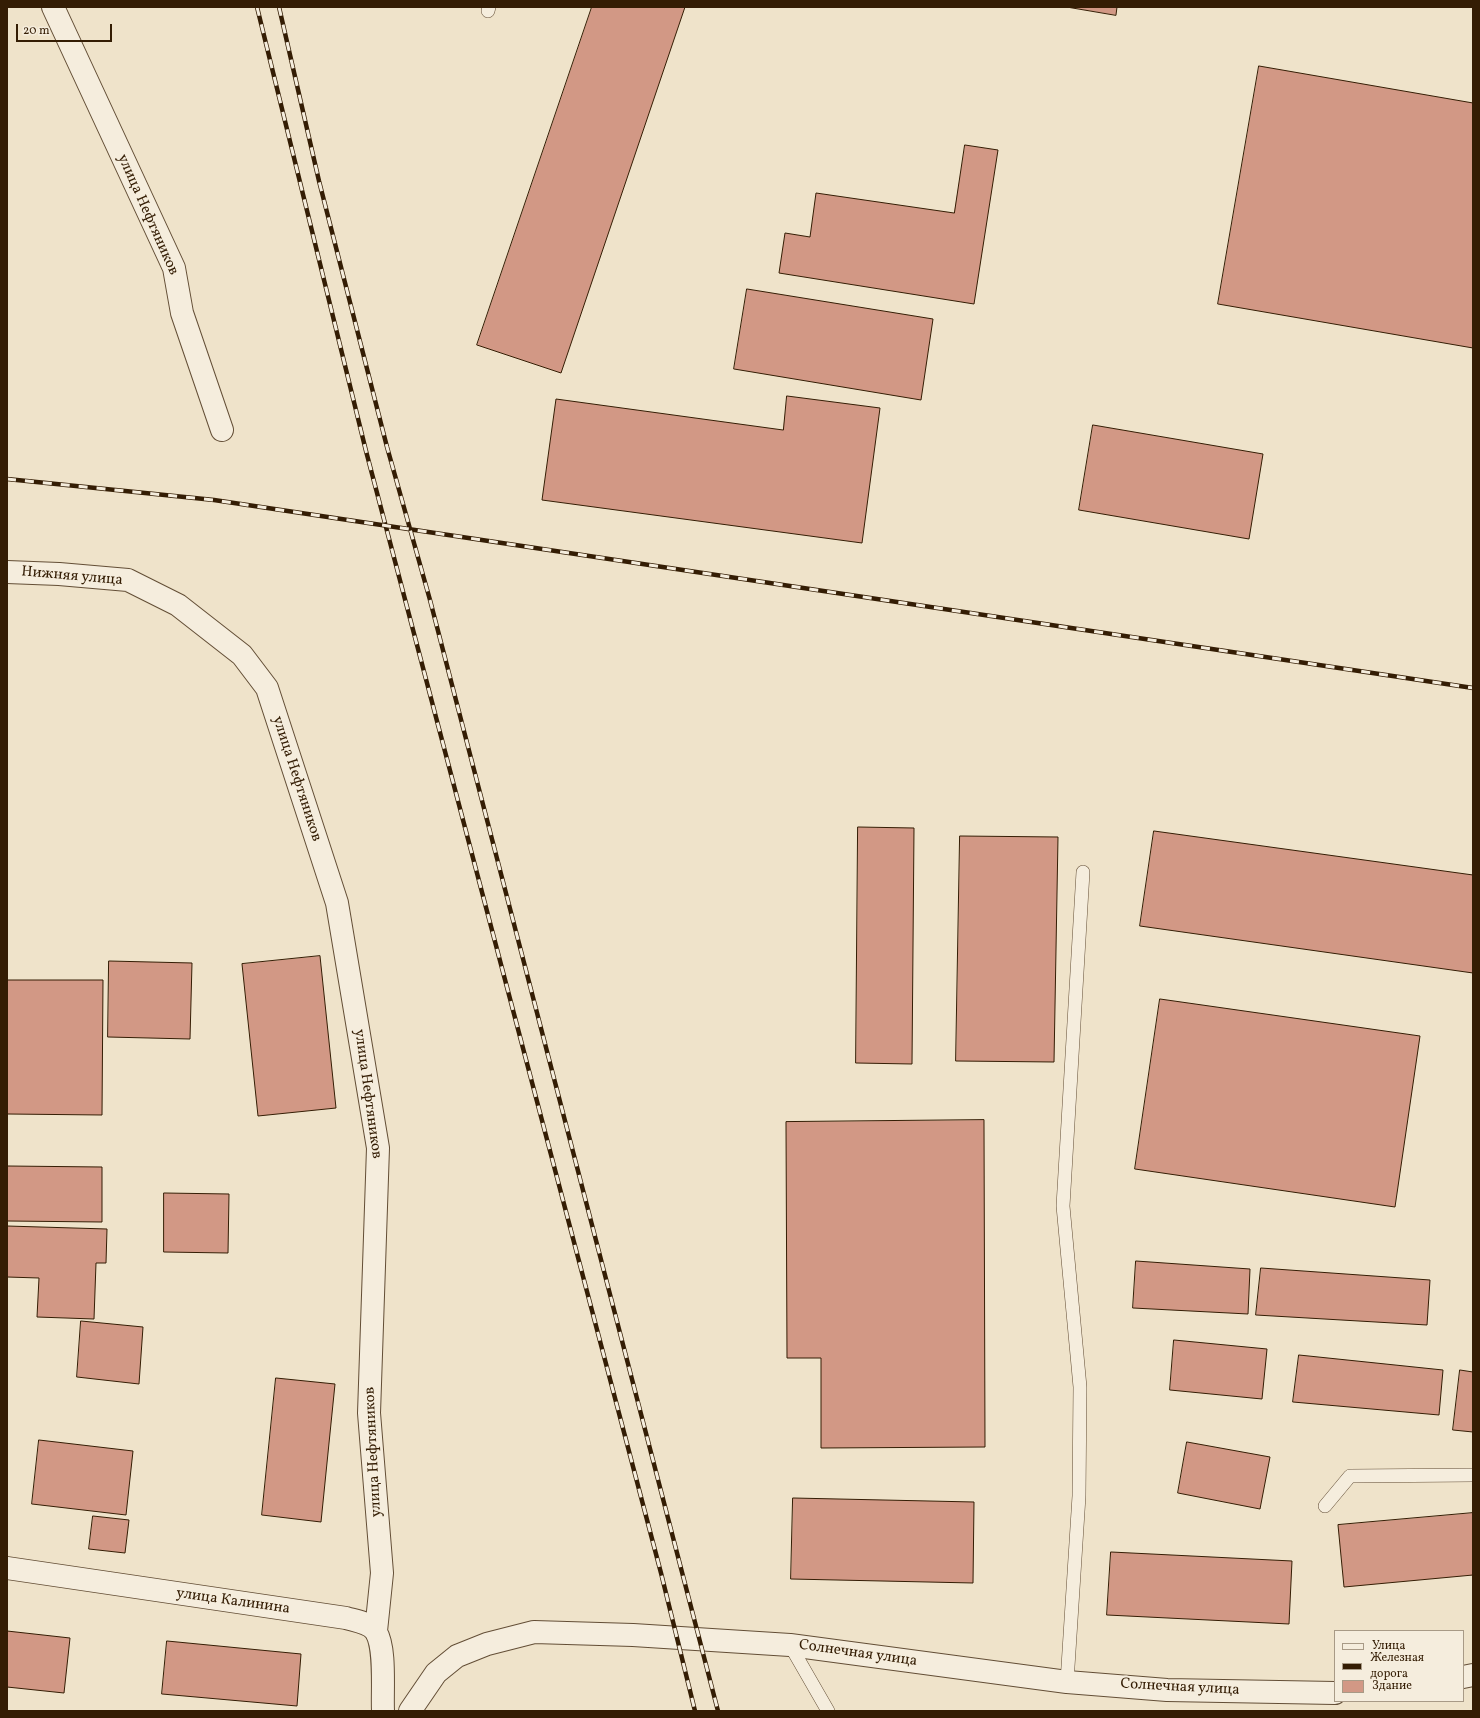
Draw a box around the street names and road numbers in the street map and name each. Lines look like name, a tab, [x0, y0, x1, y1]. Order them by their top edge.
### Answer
street label: улица Нефтяников	[112, 152, 182, 278]
street label: Нижняя улица	[20, 564, 124, 590]
street label: улица Нефтяников	[267, 714, 325, 844]
street label: улица Нефтяников	[349, 1028, 385, 1160]
street label: улица Нефтяников	[362, 1386, 386, 1518]
street label: улица Калинина	[175, 1585, 291, 1619]
street label: Солнечная улица	[798, 1637, 918, 1671]
street label: Солнечная улица	[1120, 1676, 1240, 1700]

